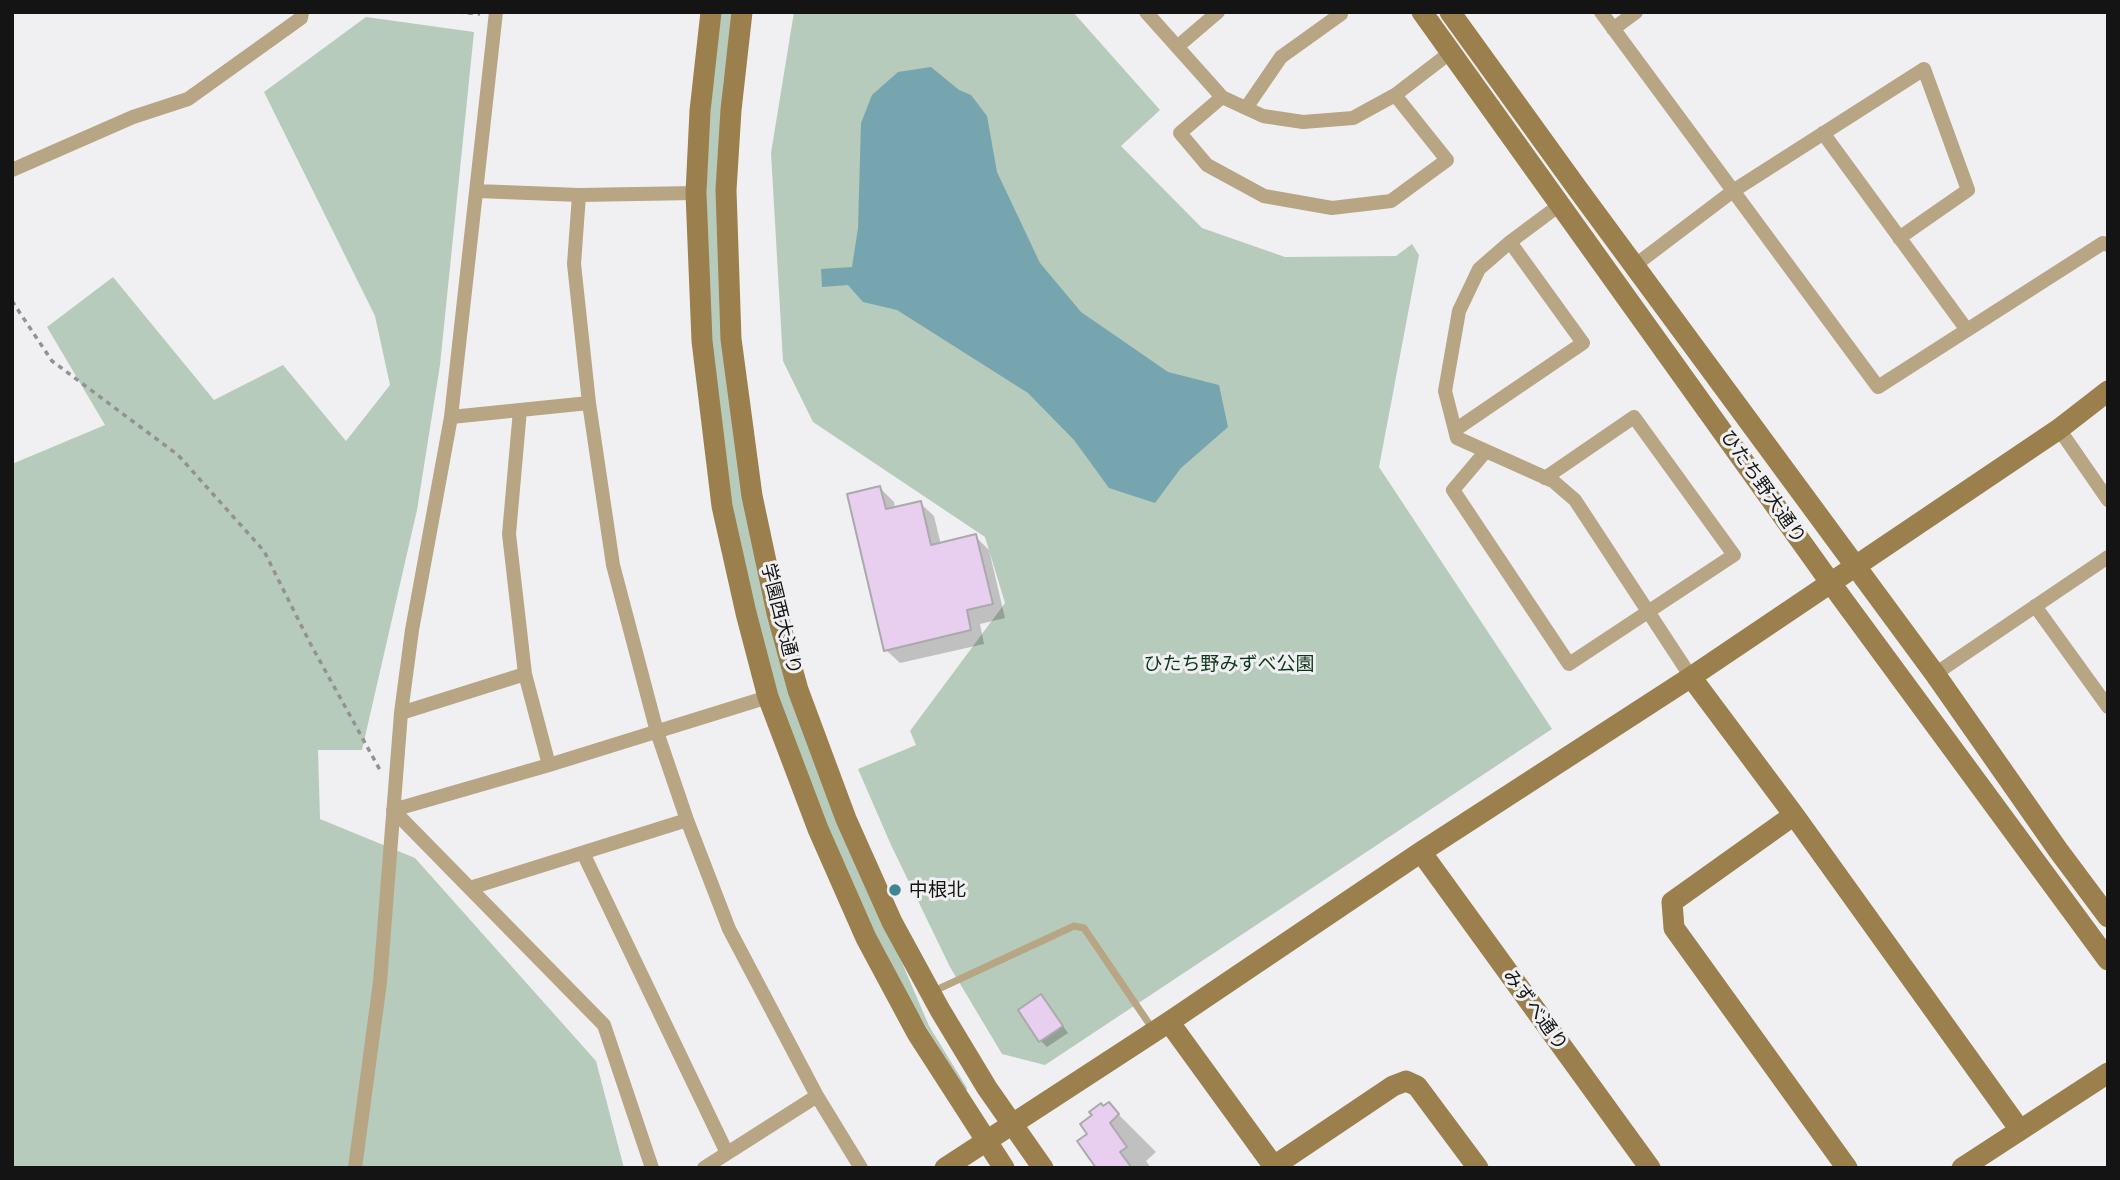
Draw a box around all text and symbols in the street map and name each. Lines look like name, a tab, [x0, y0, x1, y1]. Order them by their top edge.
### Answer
street label: ひたち野大通り	[1716, 426, 1810, 548]
street label: 学園西大通り	[756, 561, 806, 677]
park label: ひたち野みずべ公園	[1144, 653, 1314, 675]
place label: 中根北	[909, 879, 966, 901]
marker: 中根北	[887, 882, 903, 898]
street label: みずべ通り	[1498, 965, 1572, 1055]

